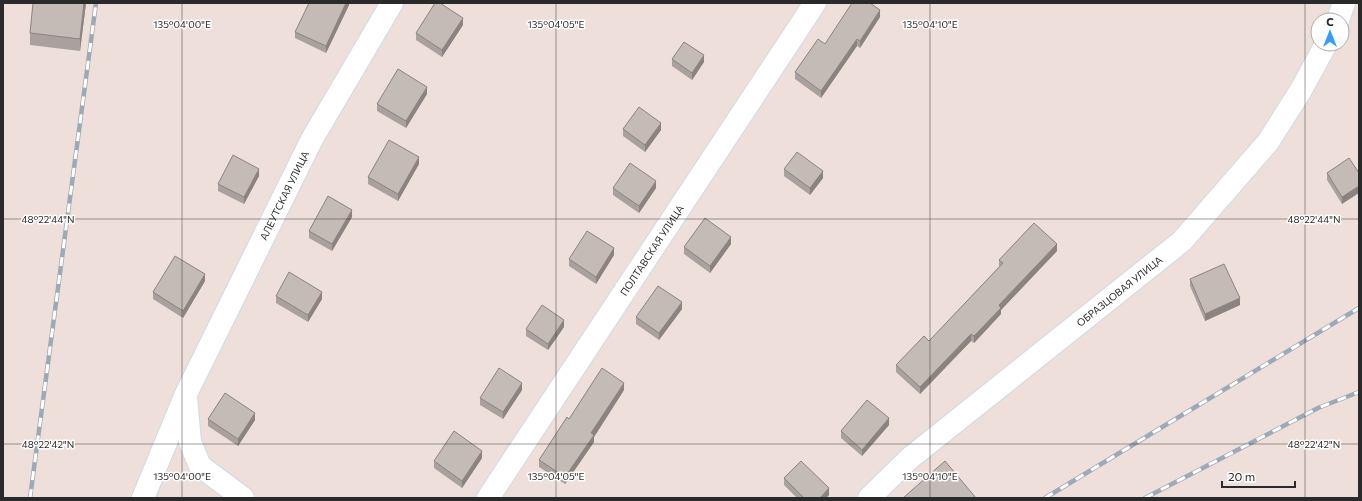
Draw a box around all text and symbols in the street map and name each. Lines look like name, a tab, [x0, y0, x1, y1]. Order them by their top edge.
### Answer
north arrow	[1310, 12, 1350, 52]
text: С	[1326, 15, 1334, 28]
text: 135°04'00"E	[153, 18, 211, 30]
text: 135°04'05"E	[528, 18, 585, 30]
text: 135°04'10"E	[902, 18, 958, 30]
street label: АЛЕУТСКАЯ УЛИЦА	[257, 149, 311, 242]
street label: ПОЛТАВСКАЯ УЛИЦА	[617, 202, 686, 298]
text: 48°22'44"N	[21, 213, 75, 225]
text: 48°22'44"N	[1287, 213, 1341, 225]
street label: ОБРАЗЦОВАЯ УЛИЦА	[1074, 253, 1165, 329]
text: 48°22'42"N	[22, 438, 74, 450]
text: 48°22'42"N	[1288, 438, 1340, 450]
scale bar	[1222, 463, 1295, 489]
text: 20 m	[1228, 469, 1255, 483]
text: 135°04'00"E	[153, 470, 211, 482]
text: 135°04'05"E	[528, 470, 585, 482]
text: 135°04'10"E	[902, 470, 958, 482]

